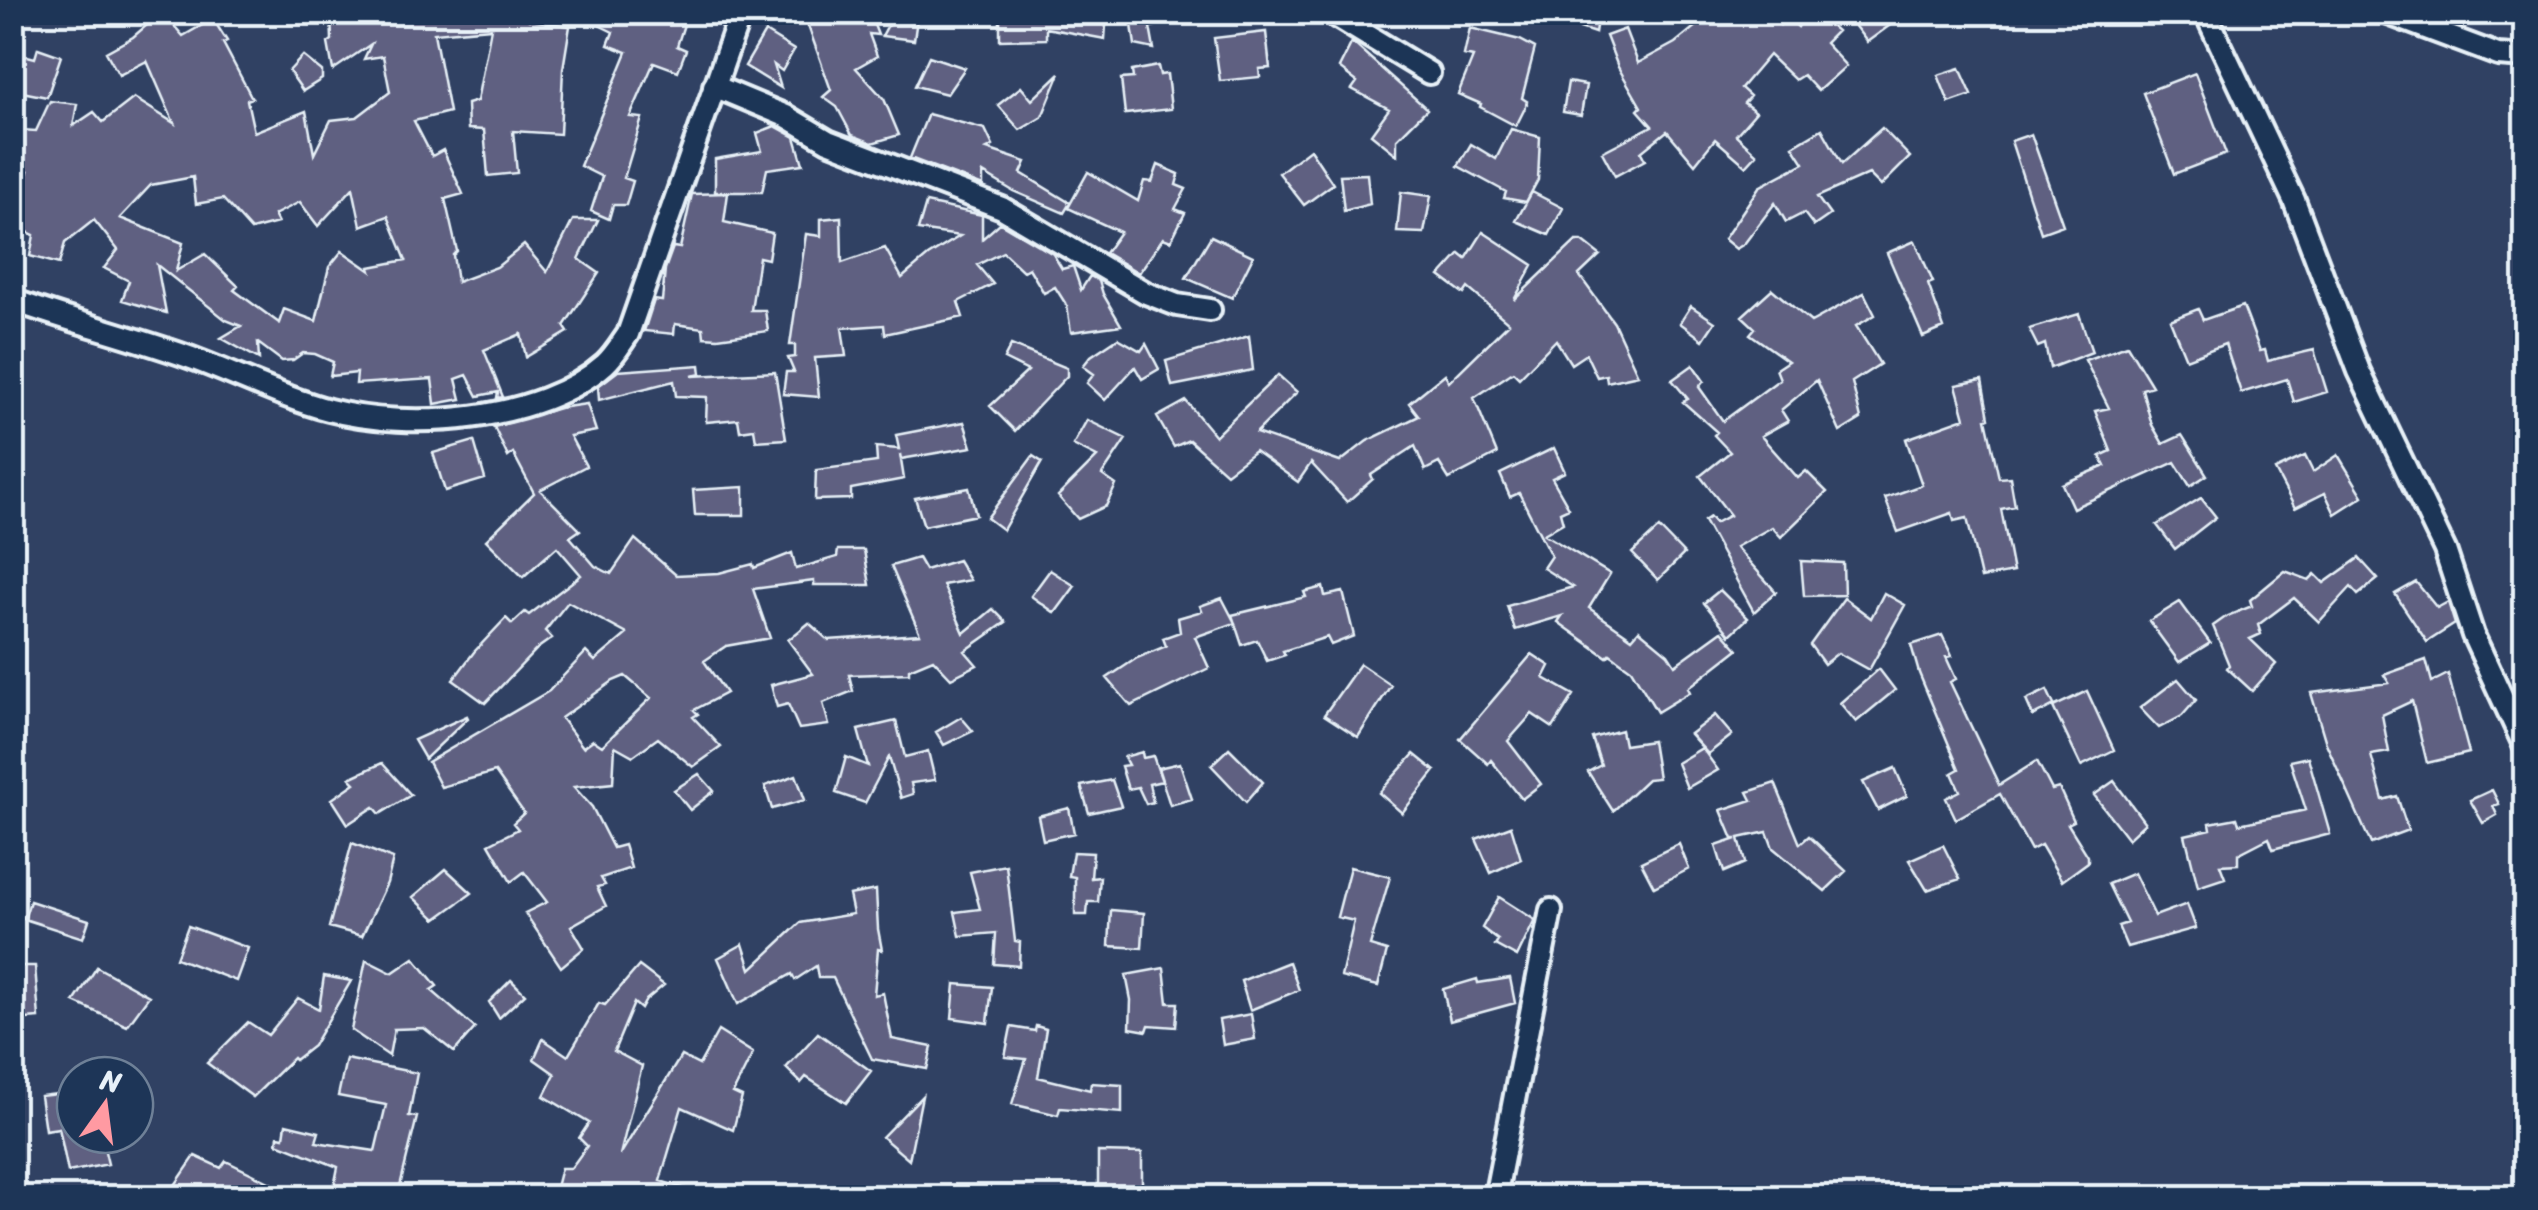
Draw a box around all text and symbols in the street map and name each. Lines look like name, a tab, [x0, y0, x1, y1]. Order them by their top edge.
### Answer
north arrow	[55, 1055, 155, 1155]
text: N	[95, 1055, 127, 1107]

